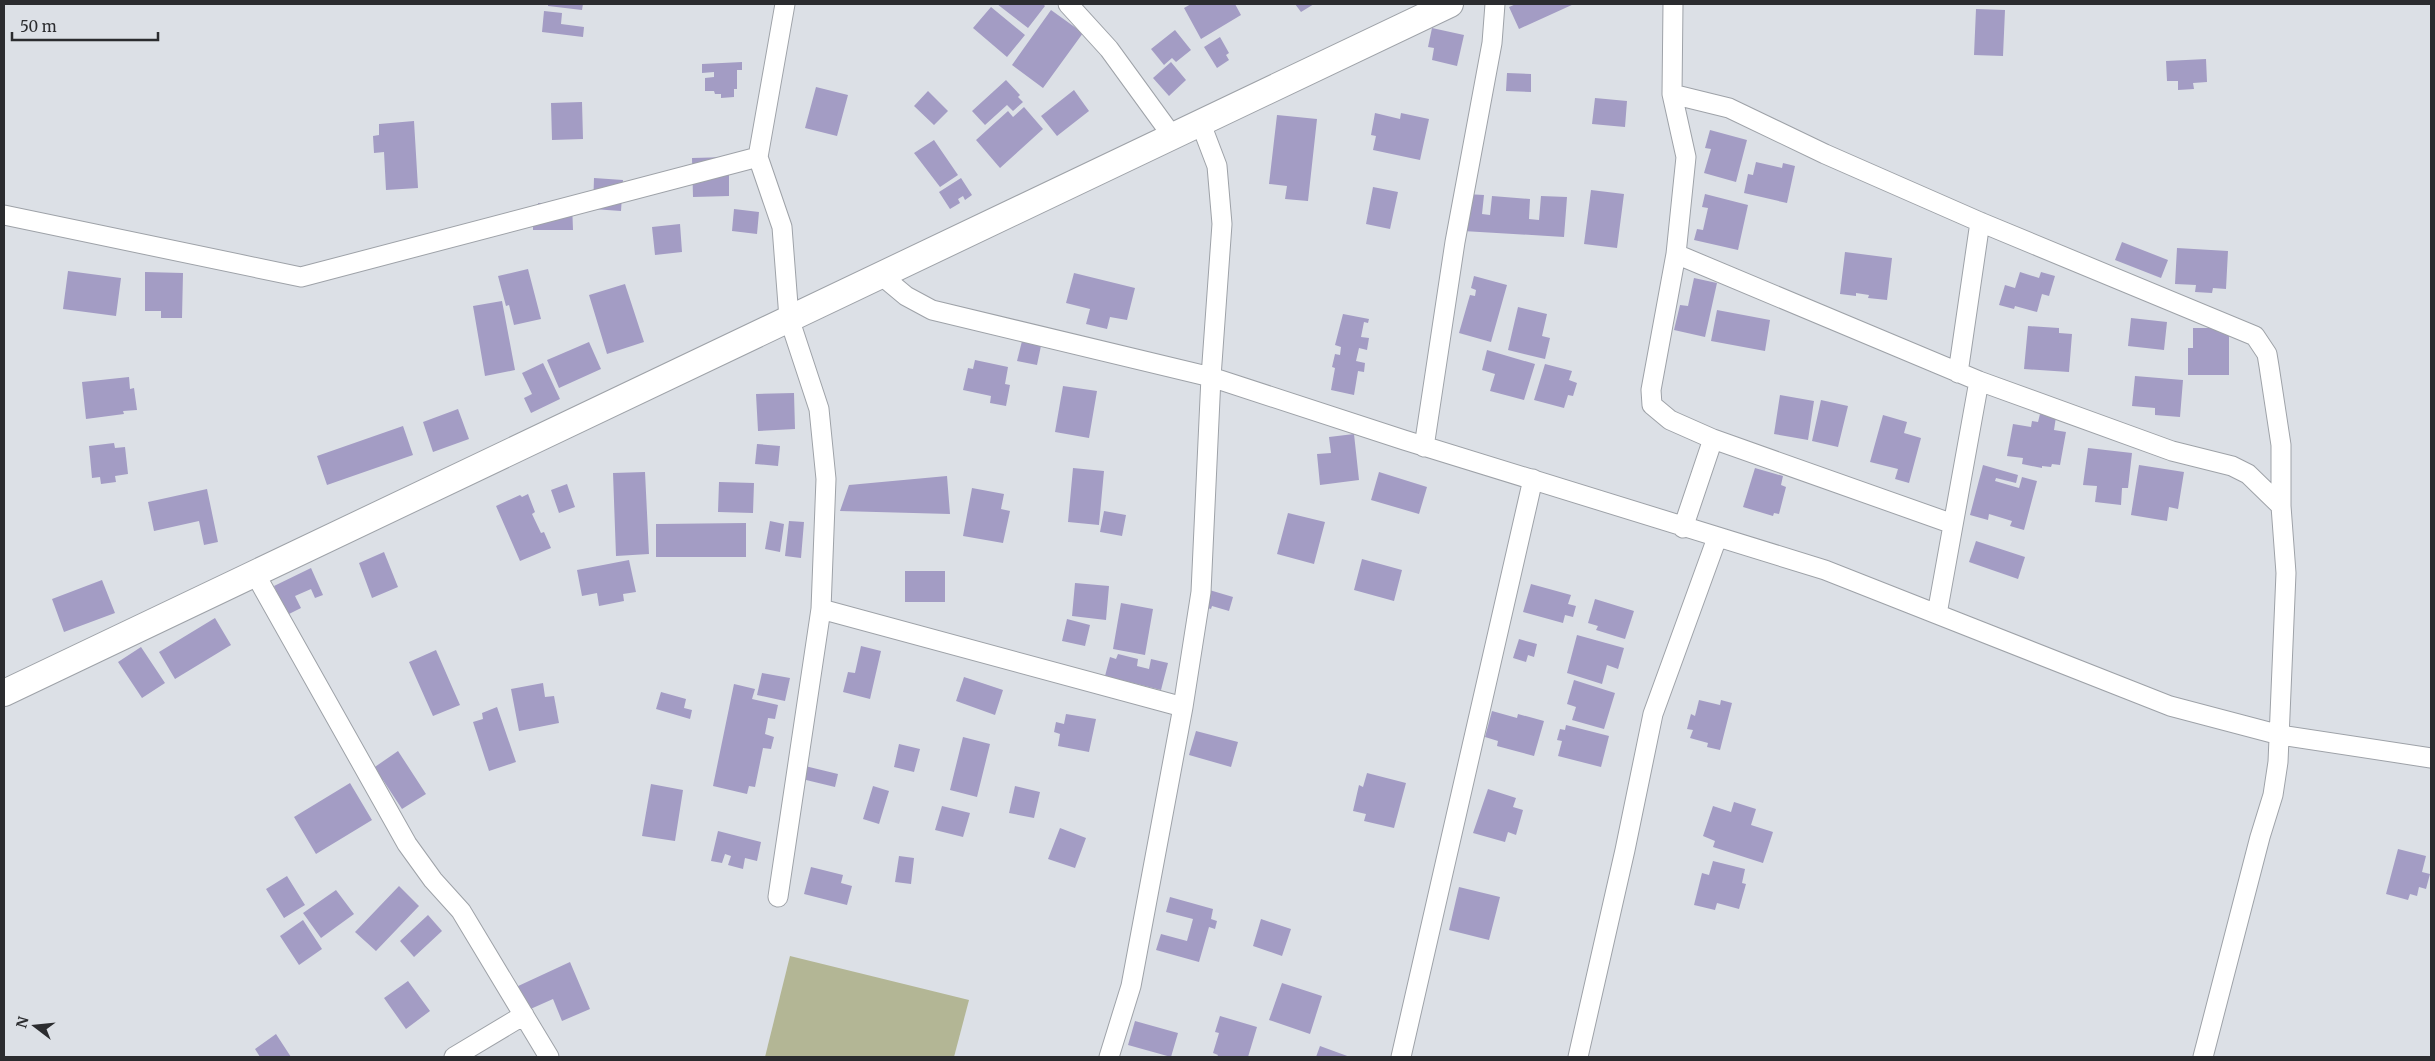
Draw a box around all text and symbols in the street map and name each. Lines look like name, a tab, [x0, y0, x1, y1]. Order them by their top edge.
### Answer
scale bar	[12, 10, 159, 42]
text: 50 m	[20, 17, 57, 36]
north arrow	[10, 1001, 60, 1051]
text: N	[12, 1015, 33, 1030]

